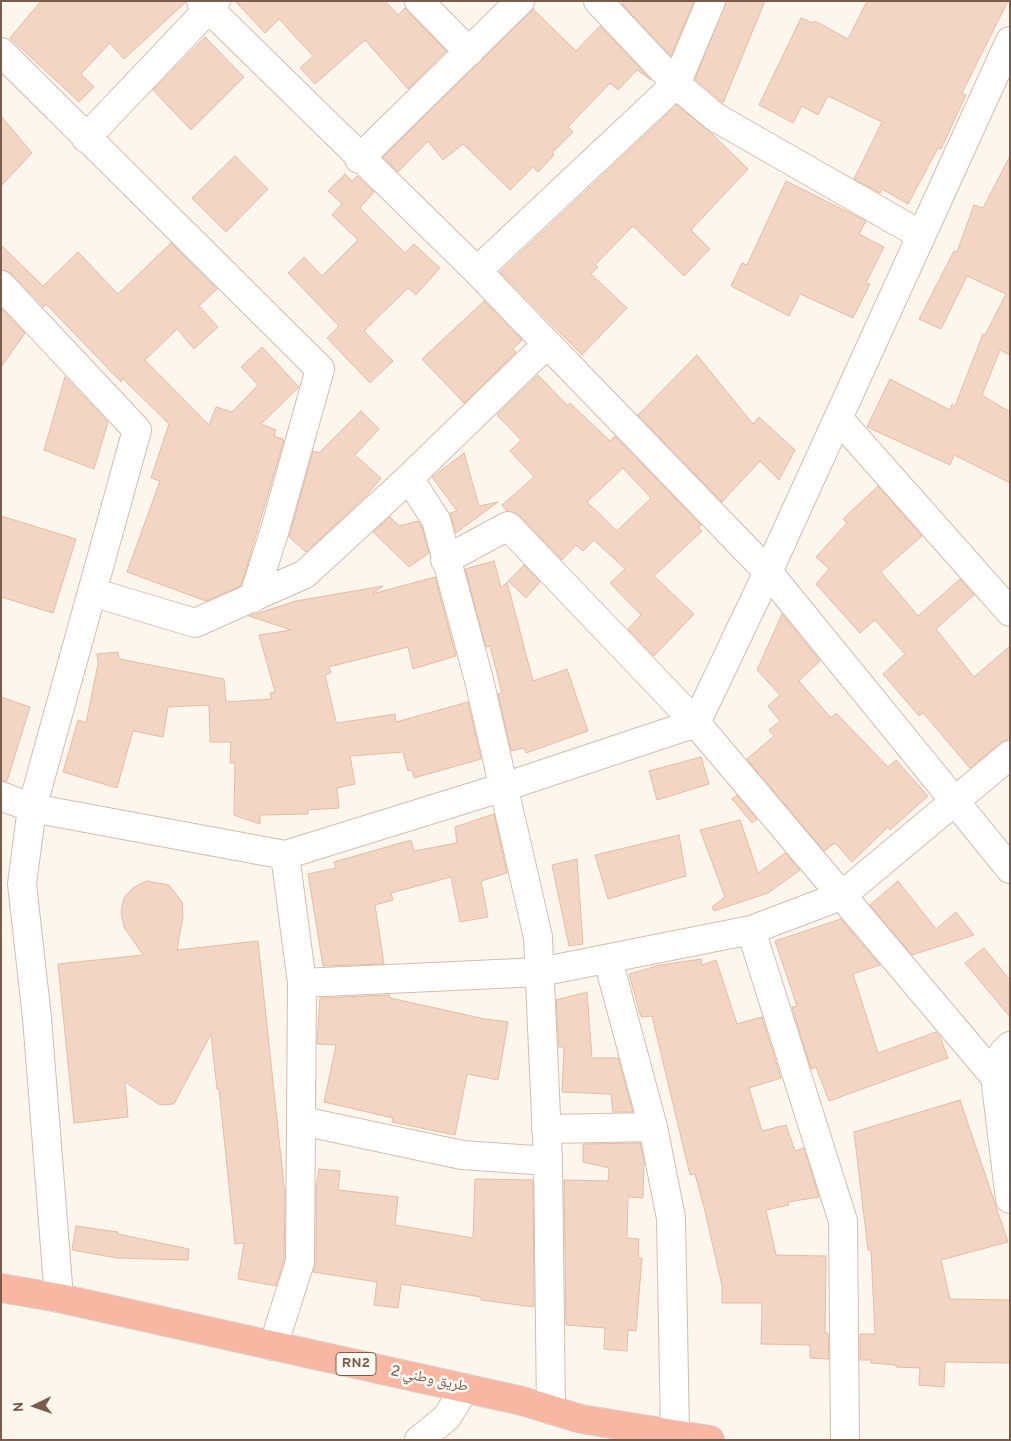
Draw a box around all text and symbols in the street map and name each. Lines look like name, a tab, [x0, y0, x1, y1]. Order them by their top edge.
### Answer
road number: RN2	[336, 1352, 376, 1376]
street label: طريق وطني 2	[389, 1363, 469, 1397]
north arrow	[10, 1381, 60, 1431]
text: N	[11, 1401, 28, 1412]

